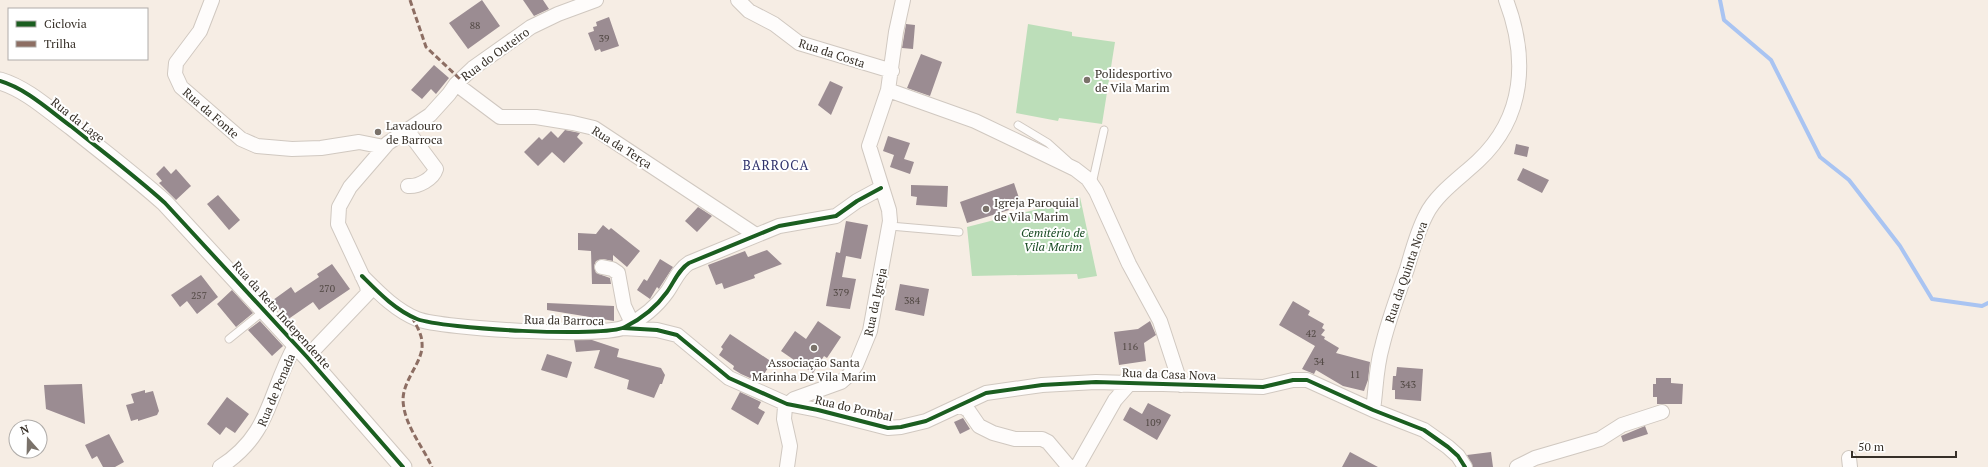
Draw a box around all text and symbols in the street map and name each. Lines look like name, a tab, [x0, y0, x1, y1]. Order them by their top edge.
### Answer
legend	[8, 8, 148, 60]
text: Ciclovia	[44, 16, 87, 31]
house number: 88	[470, 19, 480, 32]
street label: Rua do Outeiro	[458, 24, 532, 84]
house number: 39	[599, 32, 609, 45]
street label: Rua da Costa	[797, 35, 867, 71]
text: Trilha	[44, 36, 76, 51]
place label: Polidesportivo de Vila Marim	[1095, 66, 1173, 95]
marker: Polidesportivo de Vila Marim	[1082, 75, 1092, 85]
street label: Rua da Fonte	[180, 84, 242, 142]
street label: Rua da Lage	[48, 94, 108, 146]
place label: Lavadouro de Barroca	[386, 118, 443, 147]
street label: Rua da Terça	[589, 123, 655, 171]
marker: Lavadouro de Barroca	[373, 127, 383, 137]
district label: BARROCA	[743, 156, 809, 174]
place label: Igreja Paroquial de Vila Marim	[994, 195, 1079, 224]
marker: Igreja Paroquial de Vila Marim	[981, 204, 991, 214]
street label: Rua da Quinta Nova	[1382, 219, 1430, 325]
park label: Cemitério de Vila Marim	[1021, 225, 1086, 254]
street label: Rua da Reta Independente	[229, 258, 335, 372]
street label: Rua da Igreja	[860, 266, 890, 338]
house number: 270	[319, 282, 335, 295]
house number: 379	[833, 286, 849, 299]
house number: 257	[191, 289, 207, 302]
house number: 384	[904, 294, 921, 307]
street label: Rua da Barroca	[524, 312, 604, 328]
house number: 42	[1306, 327, 1316, 340]
house number: 116	[1122, 340, 1139, 353]
marker: Associação Santa Marinha De Vila Marim	[809, 343, 819, 353]
street label: Rua de Penada	[254, 351, 298, 429]
place label: Associação Santa Marinha De Vila Marim	[752, 355, 877, 384]
house number: 34	[1314, 355, 1325, 368]
street label: Rua da Casa Nova	[1122, 365, 1216, 383]
house number: 11	[1350, 368, 1360, 381]
house number: 343	[1400, 378, 1416, 391]
street label: Rua do Pombal	[813, 392, 895, 424]
house number: 109	[1145, 416, 1161, 429]
north arrow	[8, 419, 48, 459]
text: N	[18, 421, 32, 438]
scale bar	[1852, 433, 1956, 459]
text: 50 m	[1858, 439, 1885, 454]

